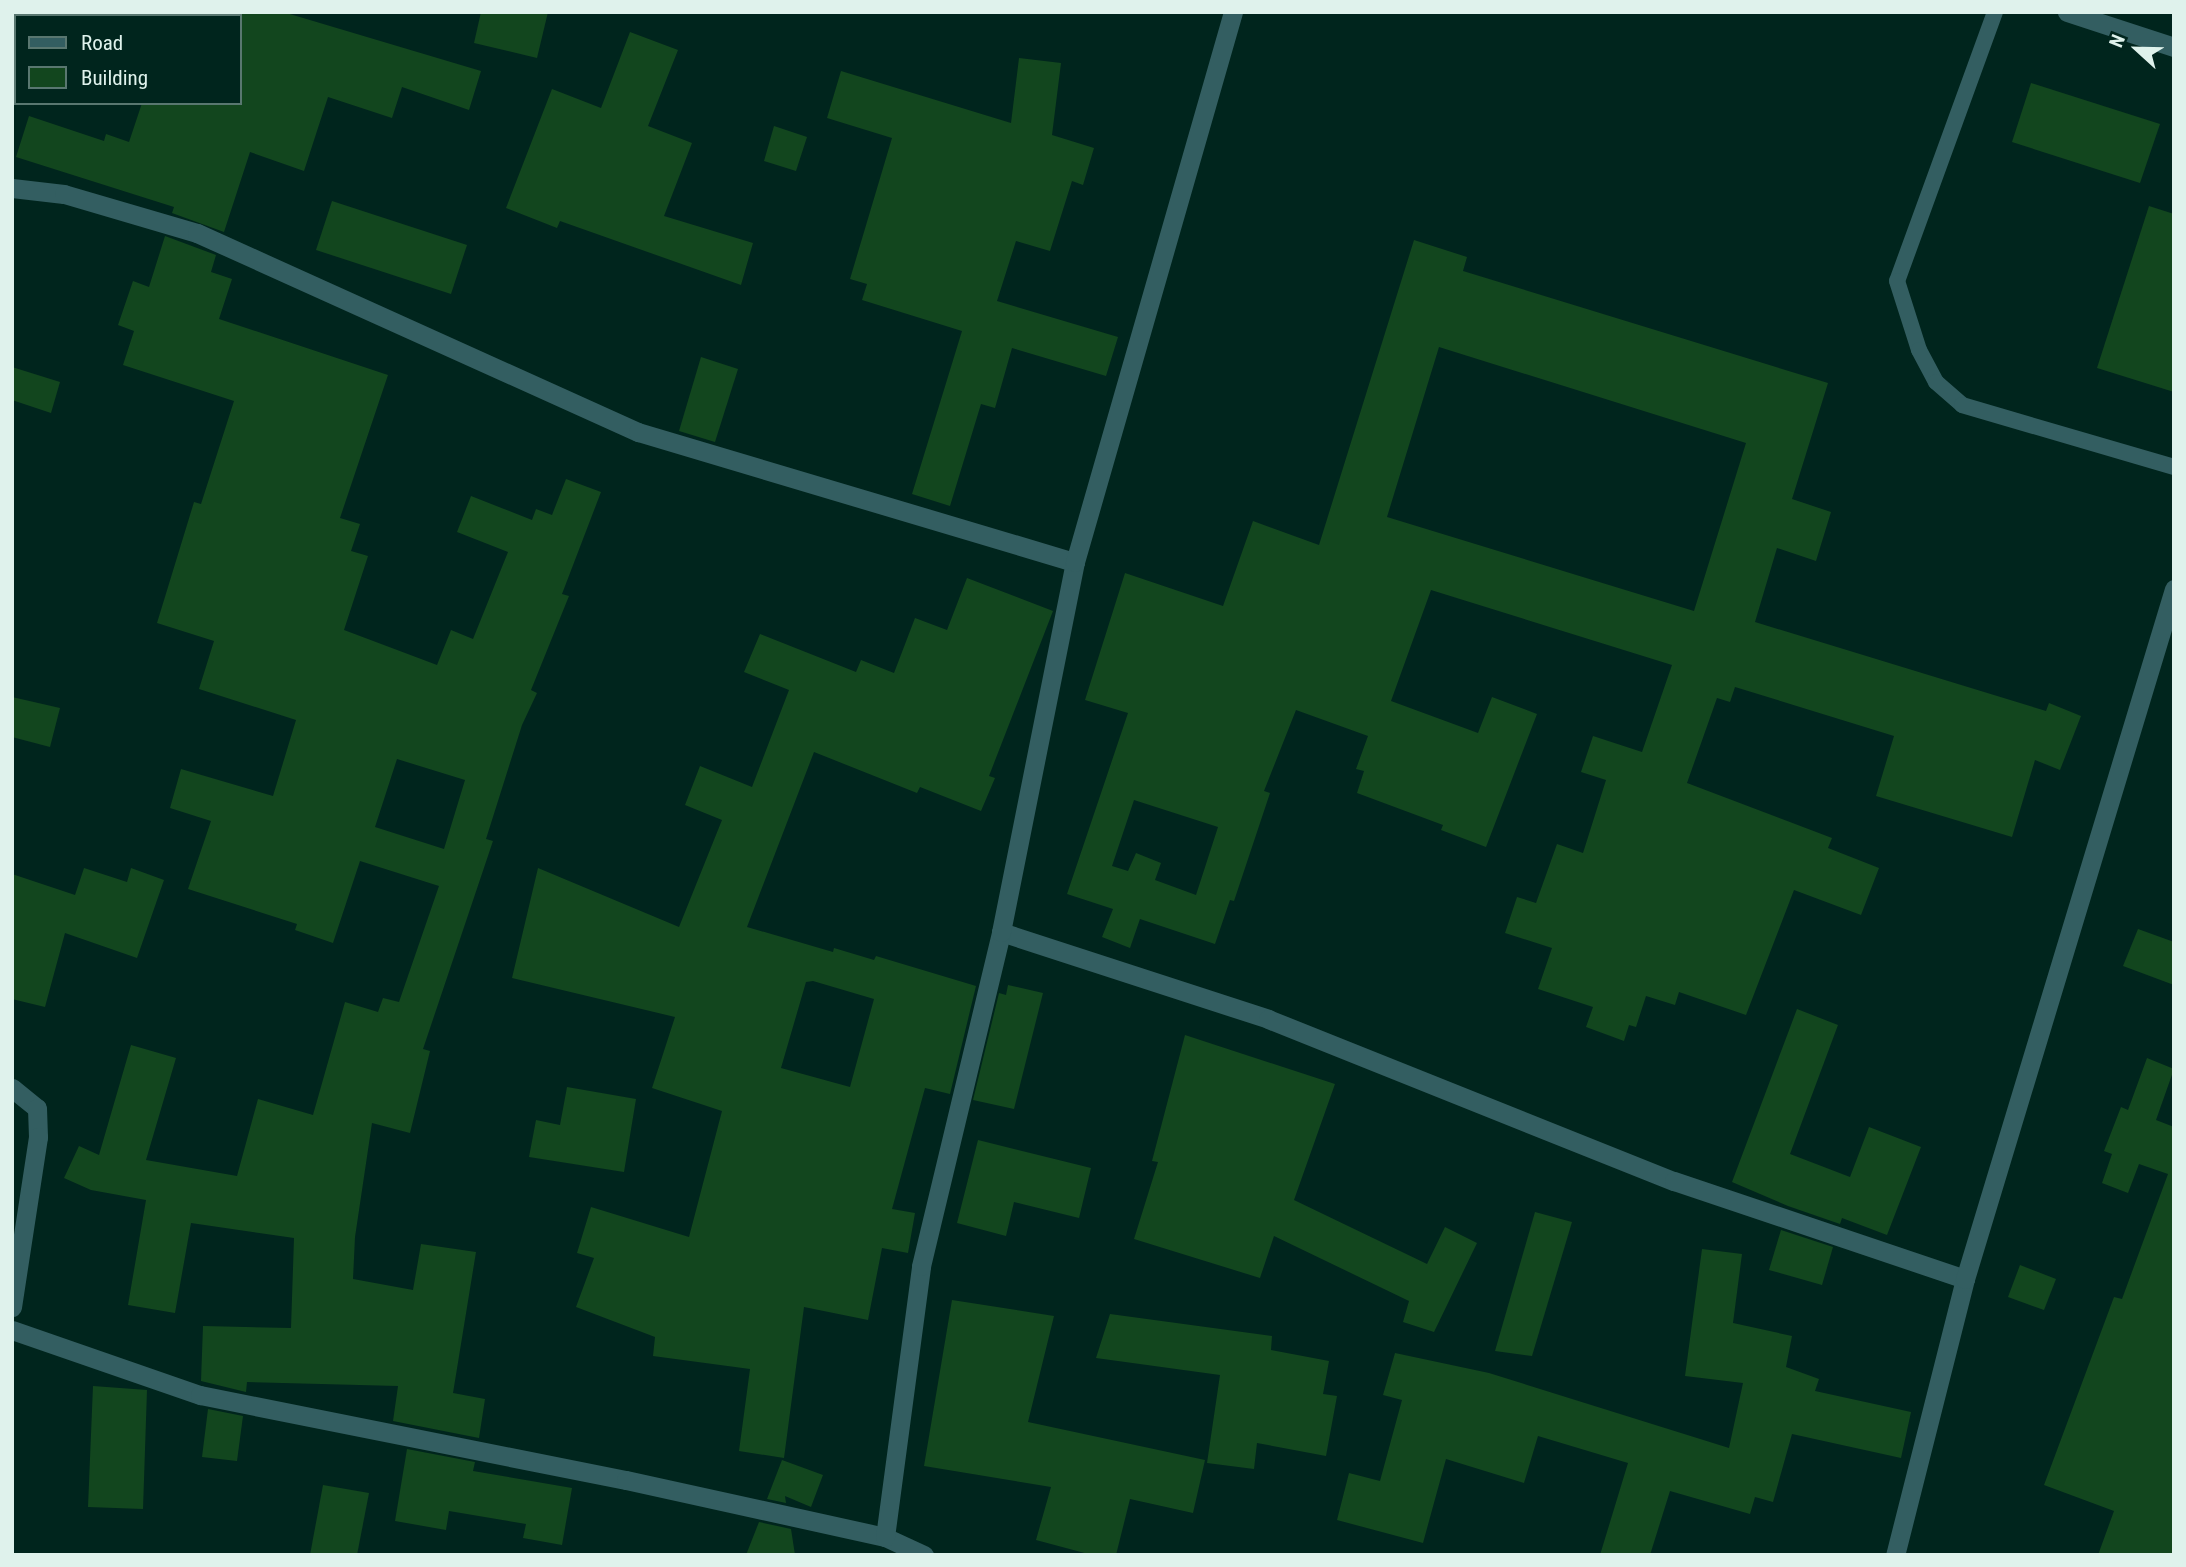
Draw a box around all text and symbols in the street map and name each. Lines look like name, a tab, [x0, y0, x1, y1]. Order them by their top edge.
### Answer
legend	[14, 14, 242, 105]
north arrow	[2102, 14, 2172, 84]
text: Road	[81, 31, 123, 55]
text: N	[2104, 31, 2130, 51]
text: Building	[81, 66, 148, 90]

